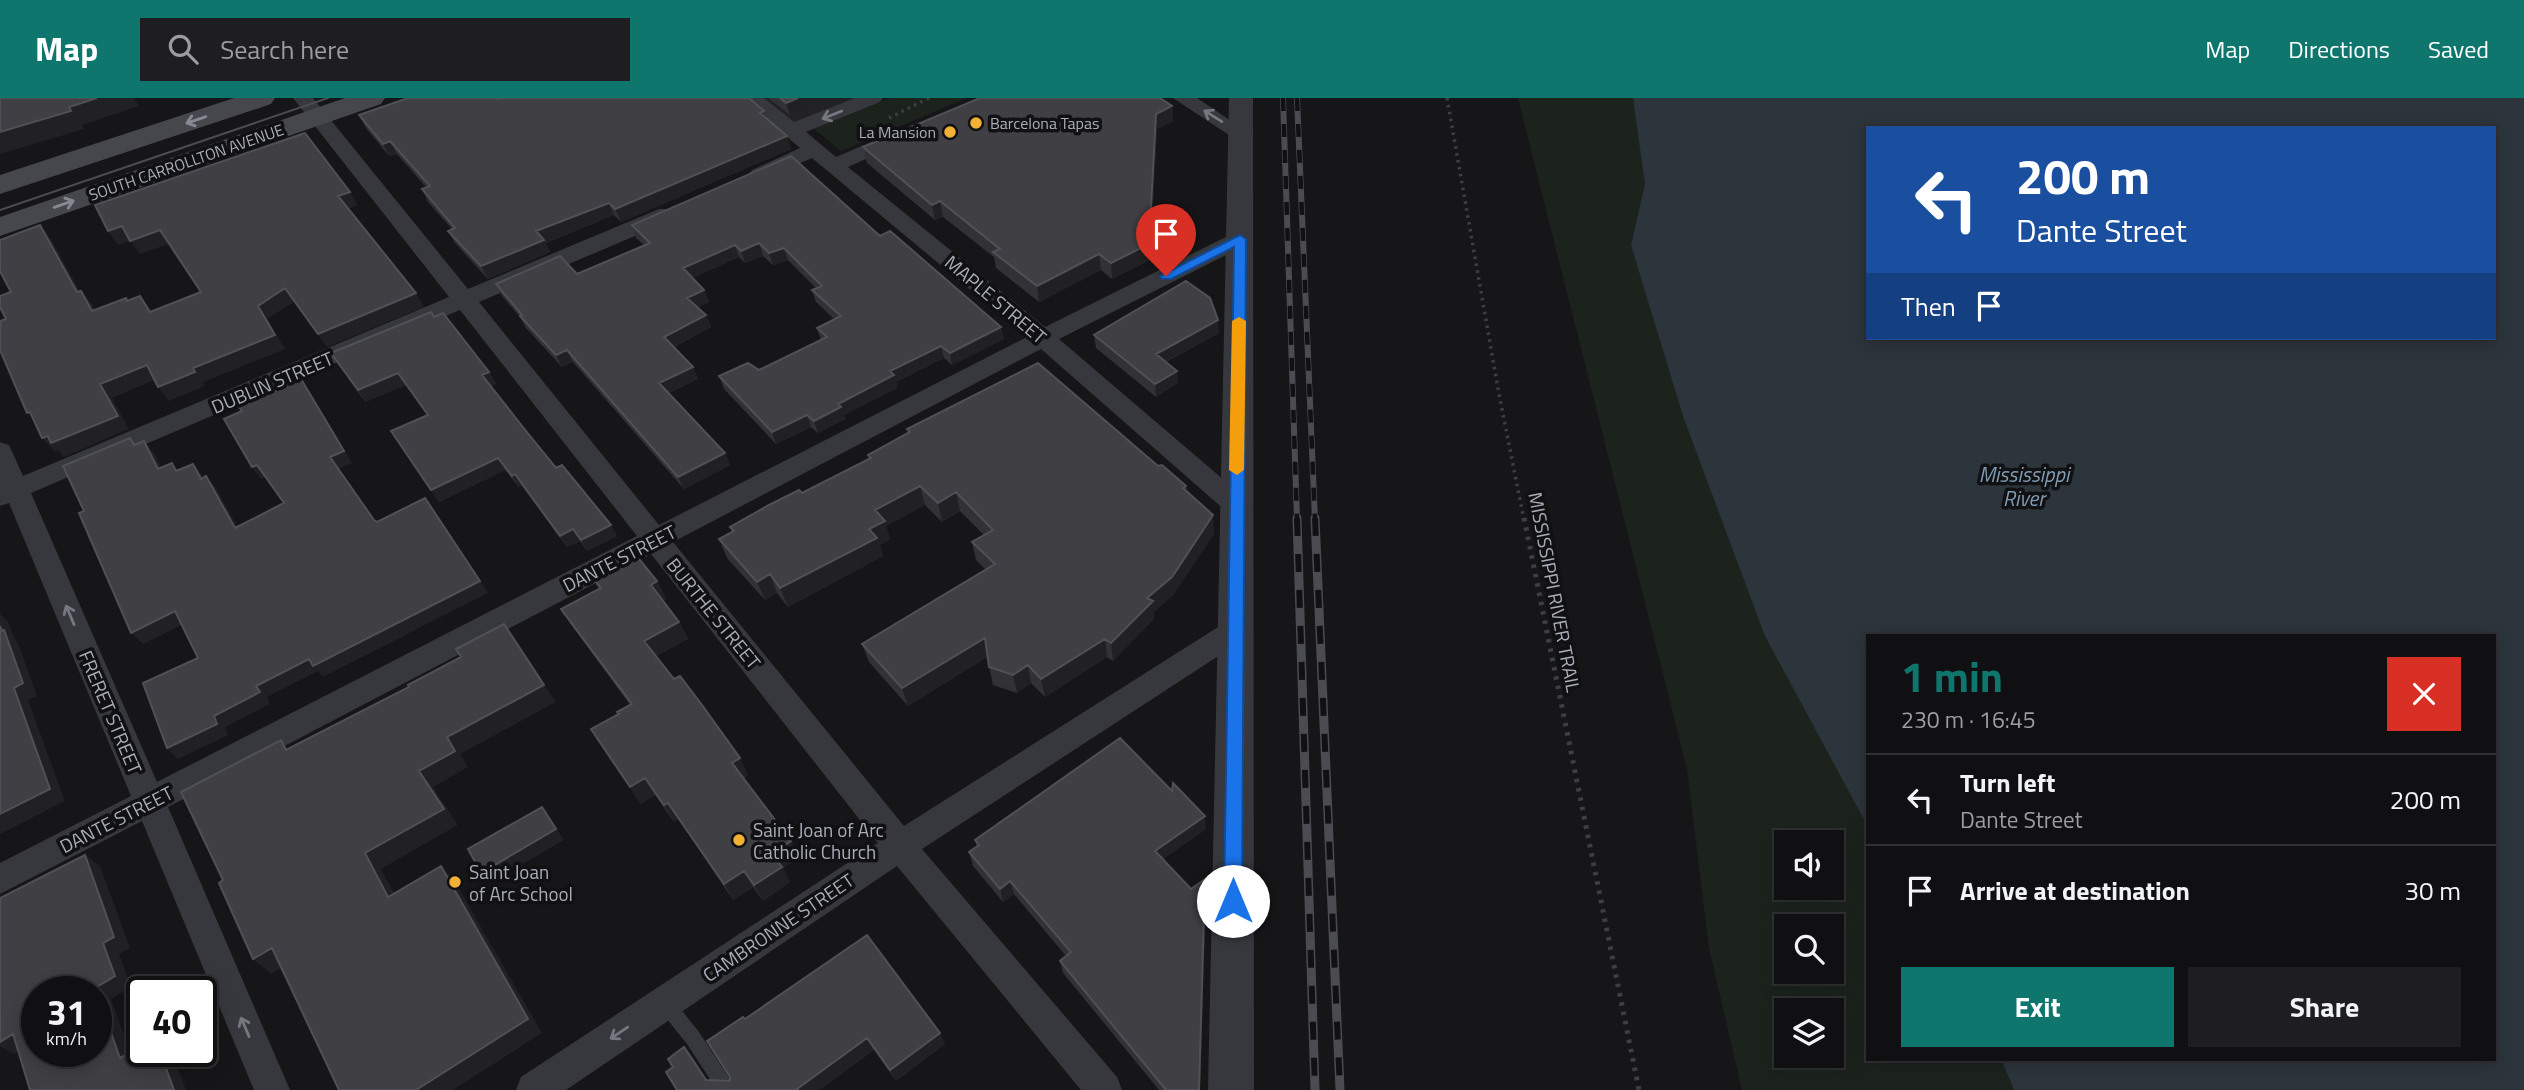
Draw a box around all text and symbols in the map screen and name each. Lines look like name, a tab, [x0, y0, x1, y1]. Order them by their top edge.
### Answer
search box	[140, 18, 630, 81]
text: Map	[35, 24, 98, 74]
icon: search	[164, 30, 202, 68]
text: Search here	[220, 30, 349, 69]
text: Map	[2205, 31, 2250, 67]
text: Directions	[2288, 31, 2390, 67]
text: Saved	[2428, 31, 2489, 67]
one-way arrow	[821, 109, 843, 122]
one-way arrow	[1203, 109, 1223, 123]
place label: Barcelona Tapas	[990, 111, 1099, 135]
one-way arrow	[185, 115, 207, 127]
marker: Barcelona Tapas	[968, 115, 984, 131]
street label: SOUTH CARROLLTON AVENUE	[85, 117, 287, 207]
place label: La Mansion	[859, 120, 936, 144]
marker: La Mansion	[942, 124, 958, 140]
text: 200 m	[2016, 138, 2150, 213]
icon: left	[1901, 154, 1992, 245]
one-way arrow	[53, 197, 75, 209]
pin	[1136, 204, 1196, 276]
text: Dante Street	[2016, 206, 2187, 254]
icon: arrive	[1147, 215, 1185, 253]
street label: MAPLE STREET	[939, 248, 1053, 350]
text: Then	[1901, 287, 1956, 326]
icon: arrive	[1970, 287, 2008, 325]
street label: DUBLIN STREET	[207, 343, 338, 421]
water label: Mississippi River	[1979, 458, 2072, 514]
street label: MISSISSIPPI RIVER TRAIL	[1521, 490, 1589, 694]
street label: DANTE STREET	[557, 517, 681, 599]
street label: BURTHE STREET	[660, 551, 768, 675]
one-way arrow	[63, 605, 76, 626]
text: 1 min	[1901, 644, 2003, 708]
street label: FRERET STREET	[72, 646, 150, 778]
button: close	[2387, 657, 2461, 731]
text: 230 m · 16:45	[1901, 702, 2036, 737]
text: Turn left	[1960, 763, 2055, 802]
street label: DANTE STREET	[54, 778, 178, 860]
text: 200 m	[2390, 780, 2461, 819]
icon: left	[1901, 781, 1939, 819]
text: Dante Street	[1960, 802, 2083, 837]
place label: Saint Joan of Arc Catholic Church	[753, 815, 884, 866]
map controls	[1774, 830, 1844, 1068]
button: sound	[1774, 830, 1844, 900]
marker: Saint Joan of Arc Catholic Church	[731, 832, 747, 848]
place label: Saint Joan of Arc School	[469, 857, 573, 908]
position arrow	[1196, 864, 1270, 938]
street label: CAMBRONNE STREET	[697, 866, 859, 988]
text: Arrive at destination	[1960, 871, 2190, 910]
text: 30 m	[2404, 871, 2461, 910]
icon: arrive	[1901, 872, 1939, 910]
marker: Saint Joan of Arc School	[447, 874, 463, 890]
button: search	[1774, 914, 1844, 984]
button: Exit	[1901, 967, 2174, 1047]
button: Share	[2188, 967, 2461, 1047]
speed limit sign: 40	[126, 976, 217, 1067]
text: 31	[47, 985, 86, 1039]
button: layers	[1774, 998, 1844, 1068]
one-way arrow	[238, 1017, 251, 1038]
text: km/h	[46, 1025, 87, 1052]
one-way arrow	[610, 1026, 629, 1041]

